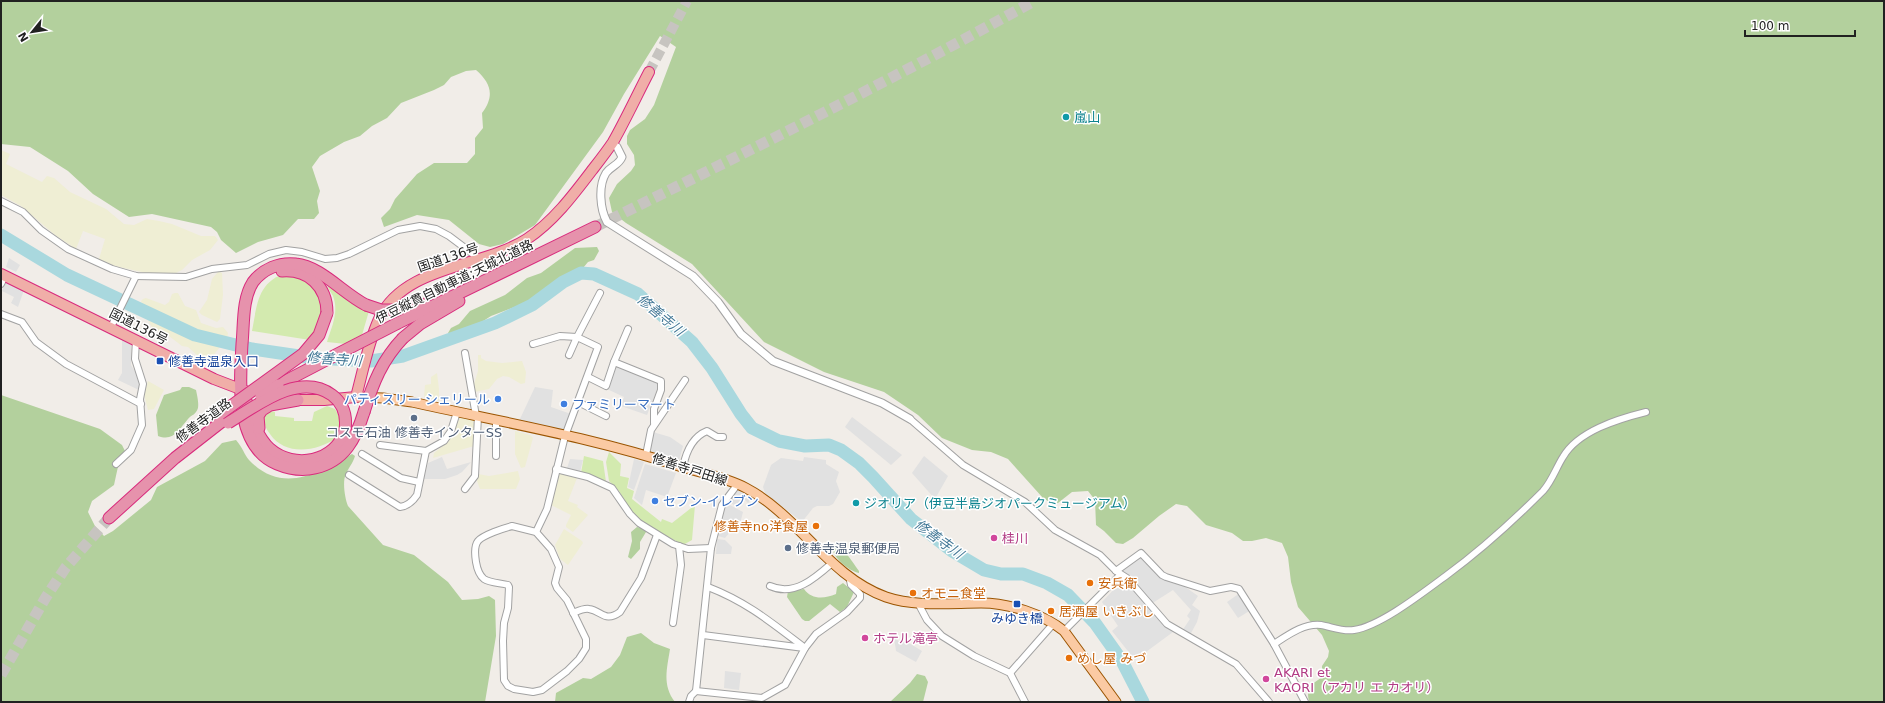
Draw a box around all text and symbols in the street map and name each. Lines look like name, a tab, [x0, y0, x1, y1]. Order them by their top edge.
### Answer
north arrow	[12, 12, 52, 52]
scale bar	[1745, 12, 1855, 38]
text: 100 m	[1751, 19, 1789, 33]
text: N	[16, 30, 32, 44]
place label: 嵐山	[1074, 110, 1100, 125]
marker: 嵐山	[1061, 112, 1071, 122]
street label: 伊豆縦貫自動車道;天城北道路	[373, 237, 535, 326]
street label: 国道136号	[416, 240, 481, 275]
water label: 修善寺川	[634, 291, 689, 340]
street label: 国道136号	[107, 305, 171, 348]
water label: 修善寺川	[306, 349, 364, 369]
place label: 修善寺温泉入口	[168, 354, 259, 369]
marker: 修善寺温泉入口	[155, 356, 165, 366]
place label: パティスリー シェリール	[344, 392, 490, 407]
marker: パティスリー シェリール	[493, 394, 503, 404]
street label: 修善寺道路	[173, 395, 234, 446]
place label: ファミリーマート	[572, 397, 676, 412]
marker: ファミリーマート	[559, 399, 569, 409]
marker: コスモ石油 修善寺インターSS	[409, 413, 419, 423]
place label: コスモ石油 修善寺インターSS	[326, 425, 502, 440]
street label: 修善寺戸田線	[650, 450, 729, 489]
place label: セブン-イレブン	[663, 494, 759, 509]
marker: セブン-イレブン	[650, 496, 660, 506]
place label: ジオリア（伊豆半島ジオパークミュージアム）	[864, 496, 1136, 511]
marker: ジオリア（伊豆半島ジオパークミュージアム）	[851, 498, 861, 508]
water label: 修善寺川	[912, 516, 968, 563]
place label: 修善寺no洋食屋	[714, 519, 808, 534]
marker: 修善寺no洋食屋	[811, 521, 821, 531]
place label: 桂川	[1002, 531, 1028, 546]
marker: 桂川	[989, 533, 999, 543]
place label: 修善寺温泉郵便局	[796, 541, 900, 556]
marker: 修善寺温泉郵便局	[783, 543, 793, 553]
place label: 安兵衛	[1098, 576, 1137, 591]
marker: 安兵衛	[1085, 578, 1095, 588]
place label: オモニ食堂	[921, 586, 986, 601]
marker: オモニ食堂	[908, 588, 918, 598]
marker: みゆき橋	[1012, 599, 1022, 609]
place label: 居酒屋 いきぶし	[1059, 604, 1154, 619]
marker: 居酒屋 いきぶし	[1046, 606, 1056, 616]
place label: みゆき橋	[991, 611, 1043, 626]
place label: ホテル滝亭	[873, 631, 938, 646]
marker: ホテル滝亭	[860, 633, 870, 643]
place label: めし屋 みづ	[1077, 651, 1146, 666]
marker: めし屋 みづ	[1064, 653, 1074, 663]
place label: AKARI et KAORI（アカリ エ カオリ）	[1274, 665, 1439, 695]
marker: AKARI et KAORI（アカリ エ カオリ）	[1261, 674, 1271, 684]

